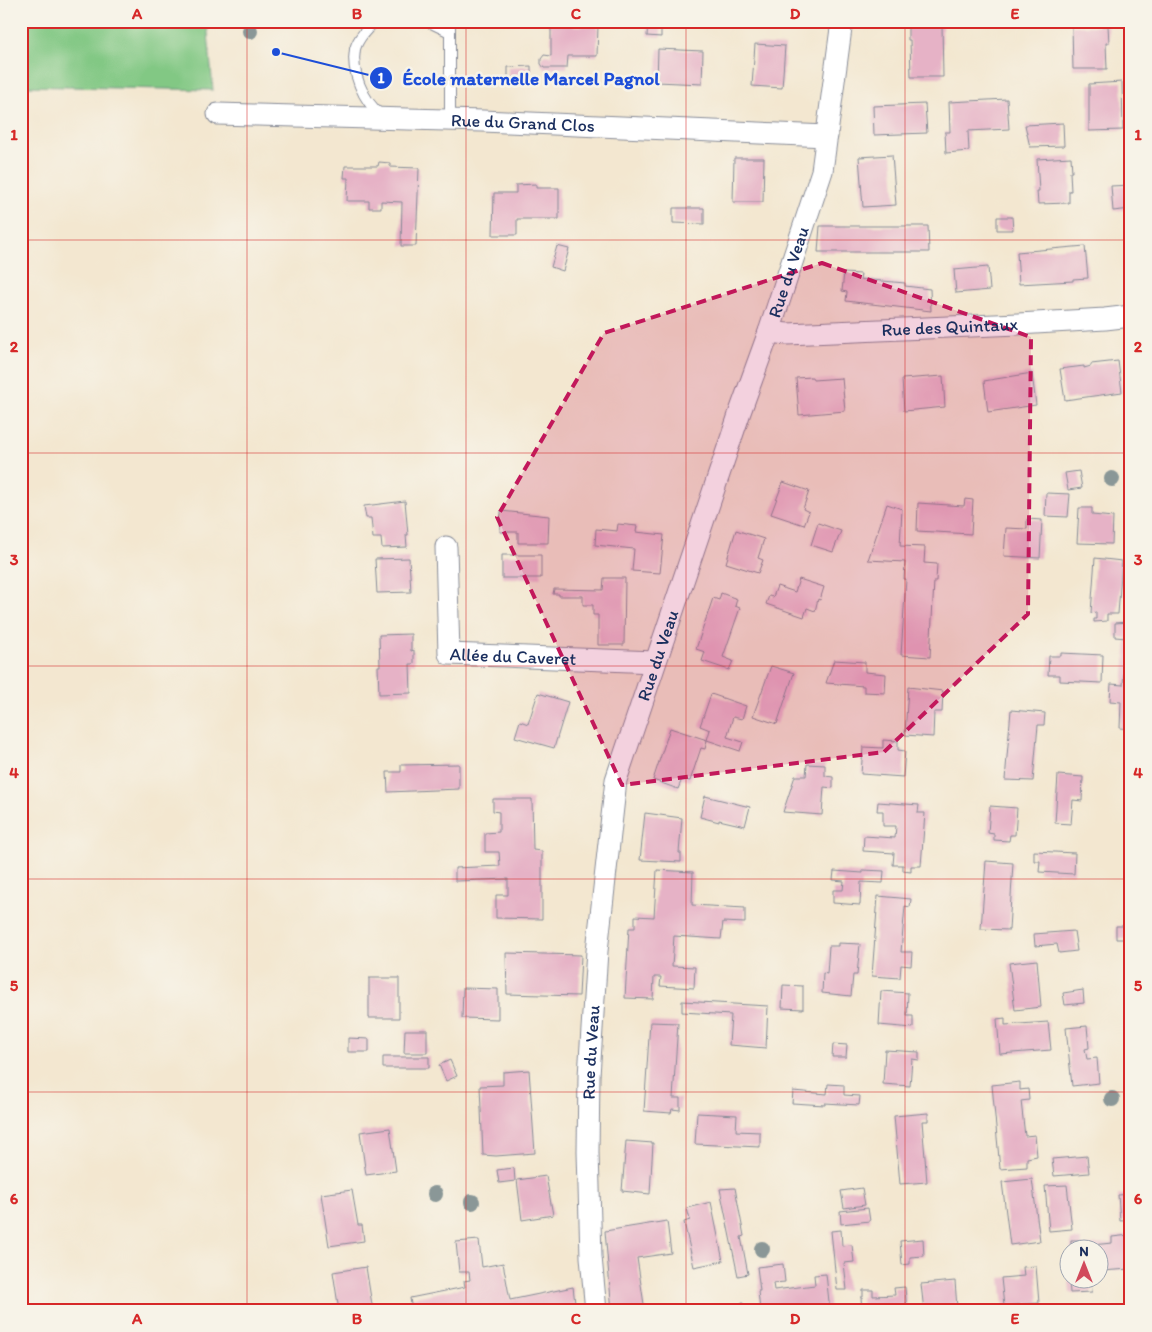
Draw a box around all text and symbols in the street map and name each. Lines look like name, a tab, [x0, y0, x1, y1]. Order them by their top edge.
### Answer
text: A	[131, 4, 143, 23]
text: B	[352, 4, 363, 23]
text: C	[571, 4, 582, 23]
text: D	[790, 4, 801, 23]
text: E	[1011, 4, 1020, 23]
callout: École maternelle Marcel Pagnol	[368, 61, 669, 95]
text: École maternelle Marcel Pagnol	[402, 67, 660, 90]
text: 1	[378, 69, 385, 87]
street label: Rue du Grand Clos	[450, 109, 595, 137]
text: 1	[10, 125, 18, 144]
text: 1	[1134, 125, 1142, 144]
street label: Rue du Veau	[763, 224, 814, 321]
street label: Rue des Quintaux	[881, 313, 1019, 341]
text: 2	[10, 337, 19, 356]
text: 2	[1134, 337, 1143, 356]
text: 3	[10, 550, 19, 569]
text: 3	[1134, 550, 1143, 569]
street label: Rue du Veau	[632, 607, 684, 704]
street label: Allée du Caveret	[449, 643, 577, 670]
text: 4	[9, 763, 19, 782]
text: 4	[1133, 763, 1143, 782]
text: 5	[10, 976, 19, 995]
text: 5	[1134, 976, 1143, 995]
street label: Rue du Veau	[578, 1004, 605, 1100]
text: 6	[10, 1189, 19, 1208]
text: 6	[1134, 1189, 1143, 1208]
north arrow	[1060, 1240, 1110, 1290]
text: N	[1079, 1243, 1089, 1260]
text: A	[131, 1309, 143, 1328]
text: B	[352, 1309, 363, 1328]
text: C	[571, 1309, 582, 1328]
text: D	[790, 1309, 801, 1328]
text: E	[1011, 1309, 1020, 1328]

